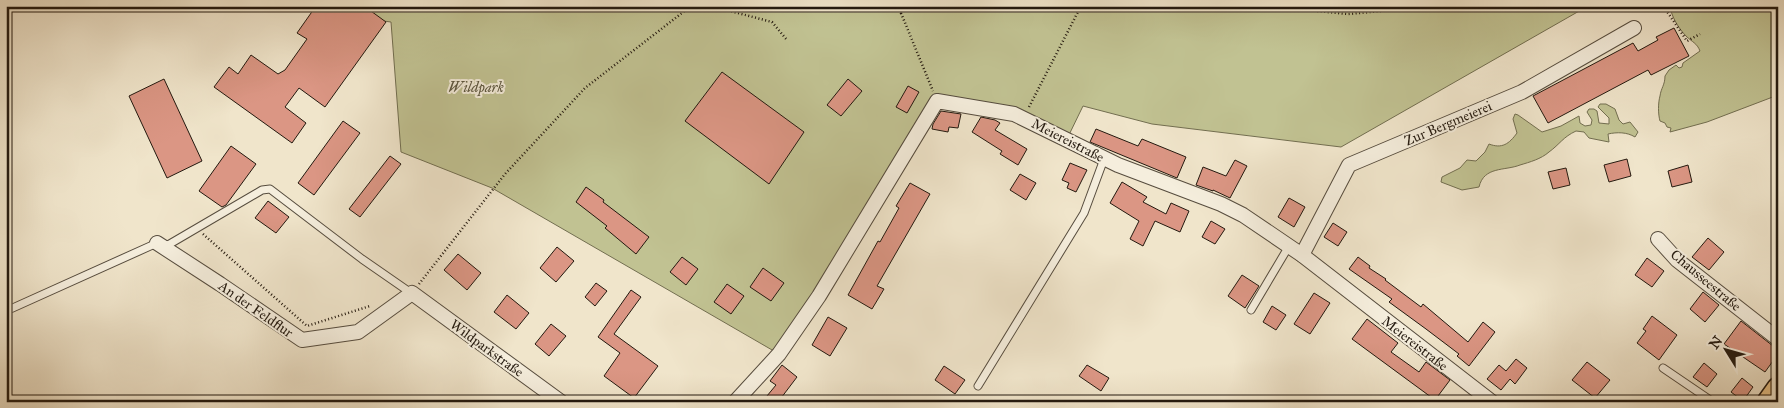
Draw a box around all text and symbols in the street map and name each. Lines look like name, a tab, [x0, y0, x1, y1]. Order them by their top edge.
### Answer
park label: Wildpark	[448, 79, 504, 97]
street label: Zur Bergmeierei	[1402, 97, 1495, 150]
street label: Meiereistraße	[1029, 115, 1107, 166]
street label: Chausseestraße	[1667, 246, 1745, 315]
street label: An der Feldflur	[214, 277, 297, 342]
street label: Meiereistraße	[1378, 312, 1451, 374]
street label: Wildparkstraße	[447, 316, 527, 381]
north arrow	[1702, 326, 1752, 376]
text: N	[1706, 333, 1726, 352]

